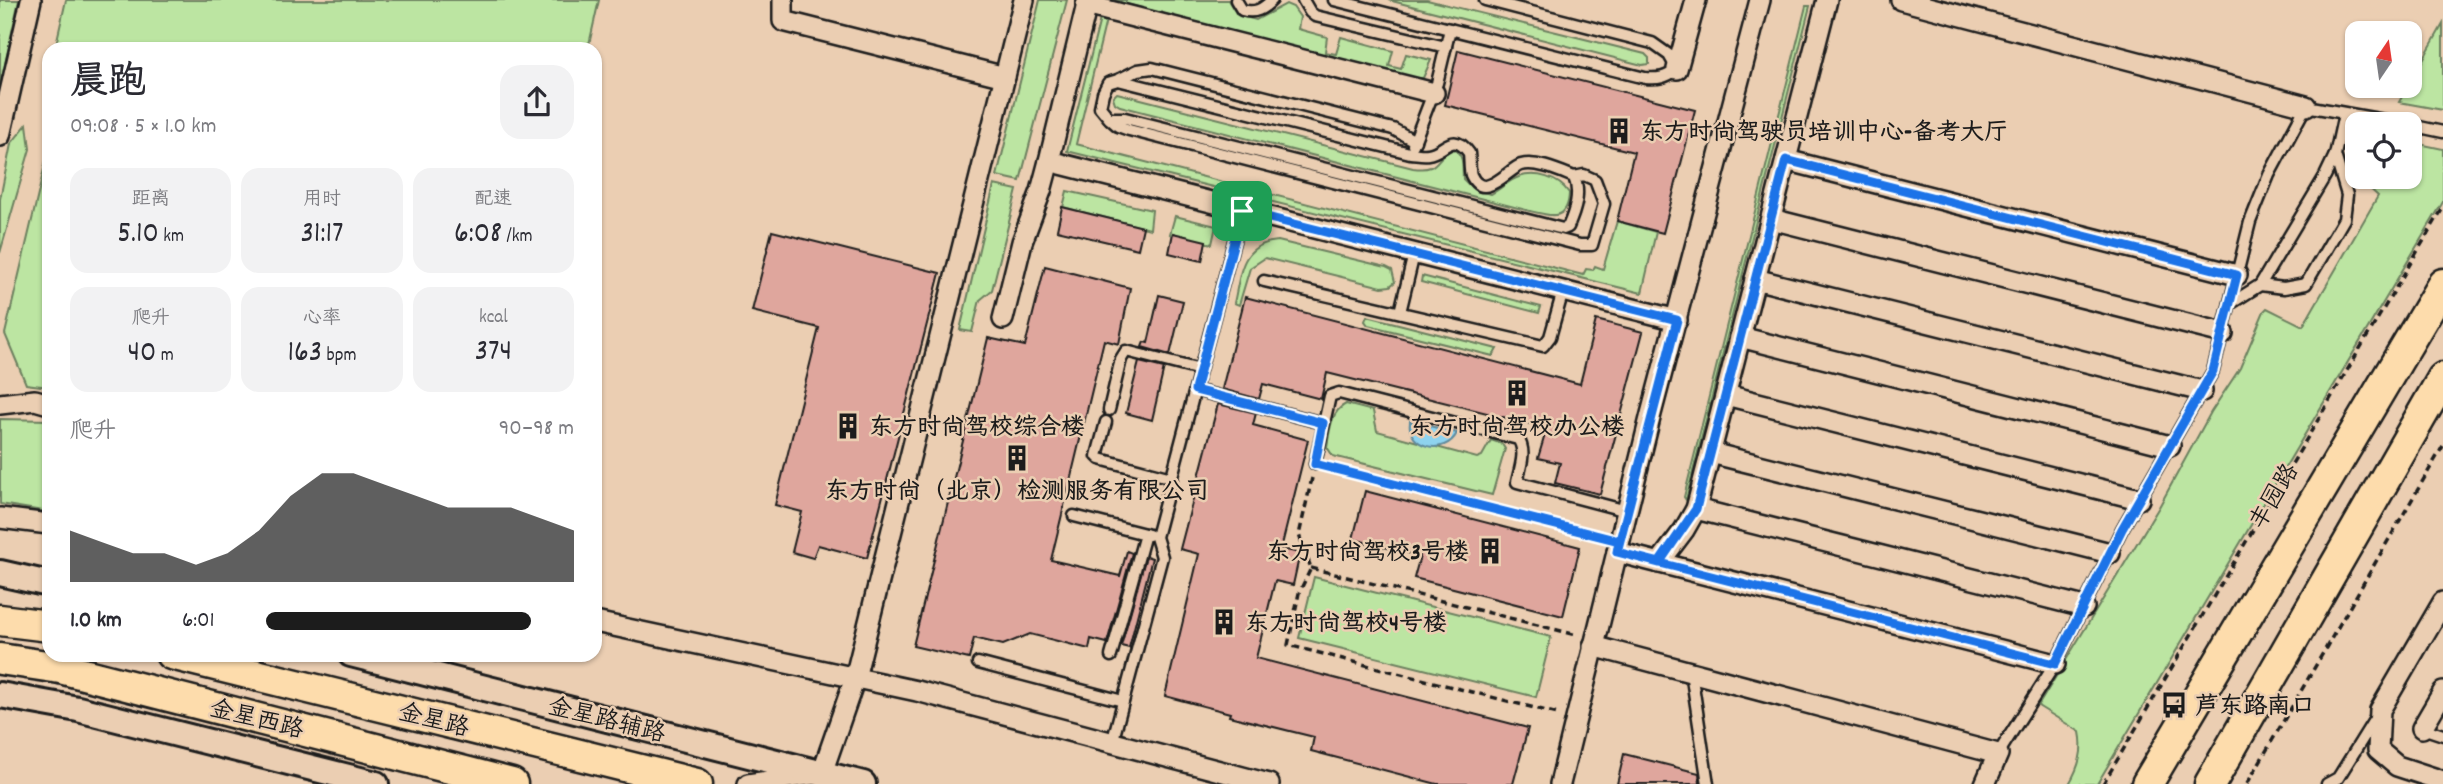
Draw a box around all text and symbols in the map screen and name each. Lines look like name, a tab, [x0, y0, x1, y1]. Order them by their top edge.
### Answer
north arrow	[2345, 21, 2422, 98]
map controls	[2345, 21, 2422, 189]
text: 晨跑	[70, 57, 146, 112]
button: share	[500, 65, 574, 139]
text: 09:08 · 5 × 1.0 km	[70, 111, 217, 144]
button: locate	[2345, 112, 2422, 189]
building icon: 东方时尚驾驶员培训中心-备考大厅	[1604, 116, 1634, 146]
place label: 东方时尚驾驶员培训中心-备考大厅	[1640, 117, 2008, 151]
pin	[1212, 181, 1272, 241]
text: 距离	[132, 187, 170, 214]
text: 用时	[303, 187, 341, 214]
text: 配速	[474, 187, 512, 214]
icon: arrive	[1223, 192, 1261, 230]
text: 5.10	[117, 214, 159, 257]
text: 31:17	[301, 214, 343, 257]
text: 6:08	[454, 214, 502, 257]
text: km	[159, 224, 184, 251]
text: /km	[502, 224, 533, 251]
text: kcal	[479, 305, 508, 332]
text: 爬升	[132, 306, 170, 333]
text: 心率	[303, 306, 341, 333]
text: 374	[475, 332, 512, 375]
text: 40	[128, 333, 156, 376]
text: 163	[288, 333, 322, 376]
text: m	[156, 343, 174, 370]
text: bpm	[322, 343, 356, 370]
building icon: 东方时尚驾校办公楼	[1502, 378, 1532, 408]
building icon: 东方时尚驾校综合楼	[833, 411, 863, 441]
place label: 东方时尚驾校综合楼	[869, 412, 1085, 446]
place label: 东方时尚驾校办公楼	[1409, 412, 1625, 446]
text: 90–98 m	[499, 413, 574, 446]
text: 爬升	[70, 416, 116, 449]
building icon: 东方时尚（北京）检测服务有限公司	[1002, 443, 1032, 473]
street label: 丰园路	[2242, 458, 2309, 537]
place label: 东方时尚（北京）检测服务有限公司	[825, 476, 1209, 510]
building icon: 东方时尚驾校3号楼	[1475, 536, 1505, 566]
place label: 东方时尚驾校3号楼	[1266, 537, 1469, 571]
text: 1.0 km	[70, 605, 122, 638]
text: 6:01	[182, 605, 215, 638]
building icon: 东方时尚驾校4号楼	[1209, 607, 1239, 637]
place label: 东方时尚驾校4号楼	[1245, 608, 1447, 642]
bus stop icon: 芦东路南口	[2159, 690, 2189, 720]
street label: 金星路辅路	[544, 691, 669, 753]
place label: 芦东路南口	[2195, 691, 2315, 725]
street label: 金星西路	[206, 693, 307, 749]
street label: 金星路	[394, 697, 472, 747]

